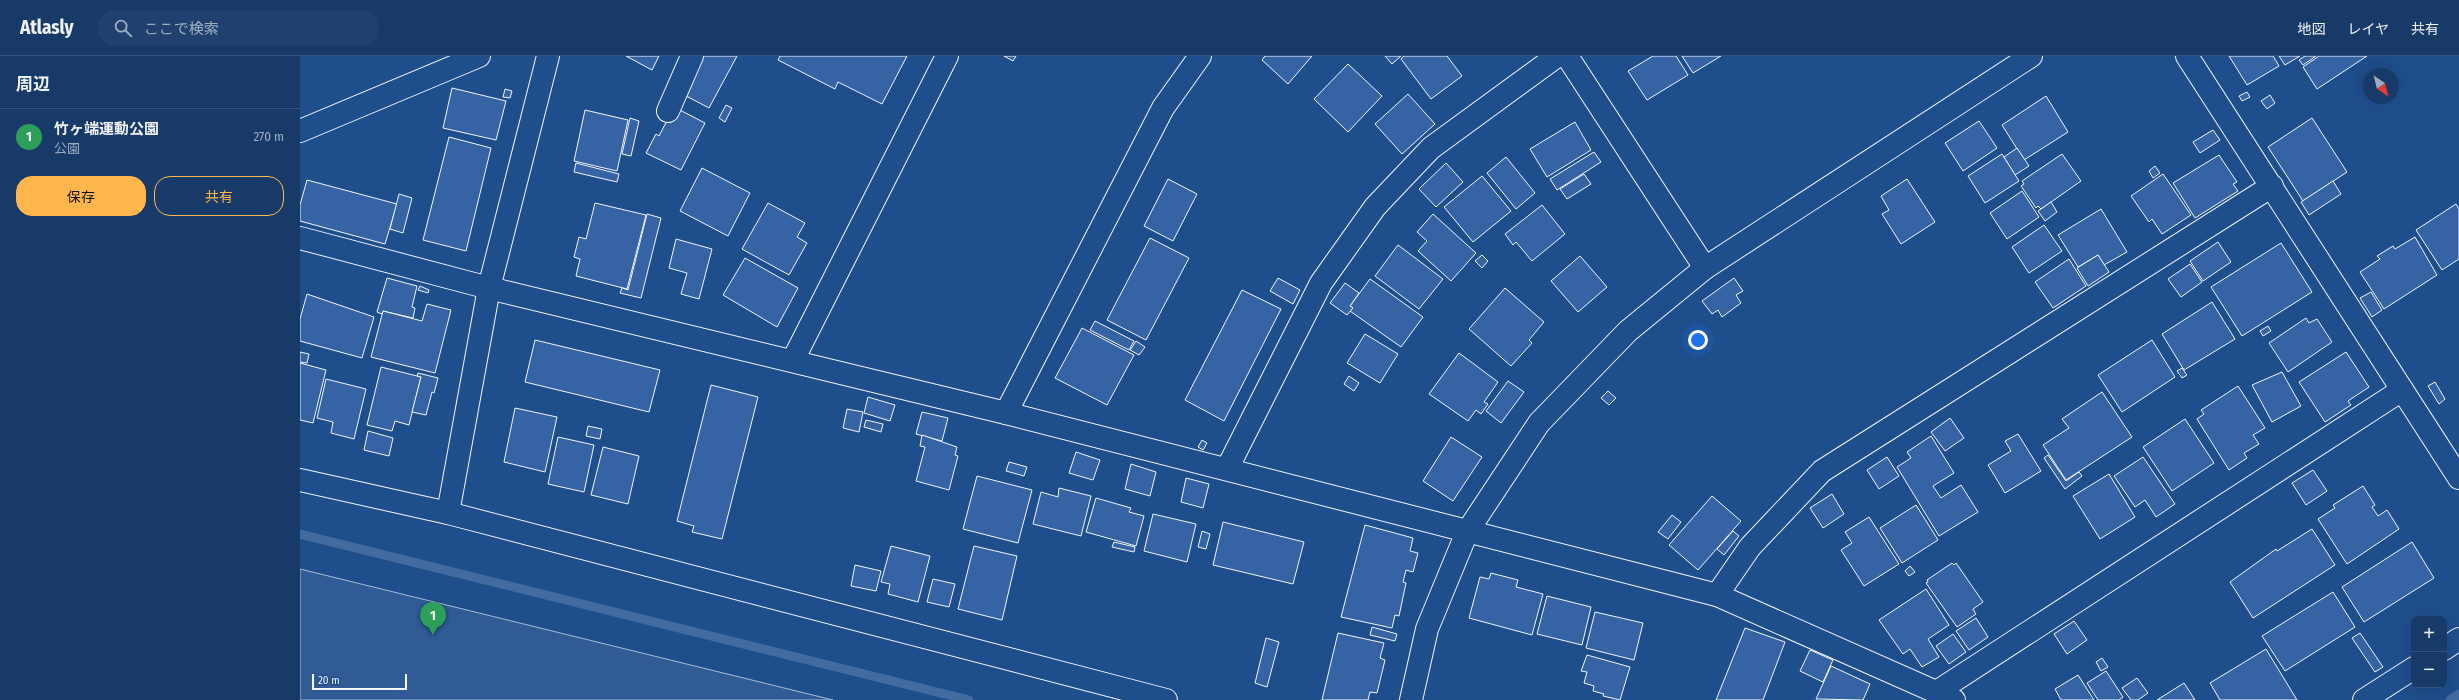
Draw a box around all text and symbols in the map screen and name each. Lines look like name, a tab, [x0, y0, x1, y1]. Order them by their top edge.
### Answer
search box	[98, 10, 378, 46]
text: Atlasly	[20, 16, 74, 39]
icon: search	[112, 17, 134, 39]
text: ここで検索	[144, 20, 219, 38]
text: 地図	[2297, 21, 2325, 38]
text: レイヤ	[2347, 21, 2389, 38]
text: 共有	[2411, 21, 2439, 38]
north arrow	[2363, 68, 2399, 104]
text: 周辺	[16, 74, 50, 95]
text: 竹ヶ端運動公園	[54, 120, 159, 138]
text: 1	[26, 129, 32, 144]
text: 270 m	[253, 129, 284, 144]
text: 公園	[54, 141, 80, 156]
button: 保存	[16, 176, 146, 216]
button: 共有	[154, 176, 284, 216]
your location	[1688, 330, 1708, 350]
pin: 1	[420, 602, 446, 635]
map controls	[2411, 616, 2447, 688]
button: +	[2411, 616, 2447, 652]
button: −	[2411, 652, 2447, 688]
scale bar	[312, 672, 407, 691]
text: 20 m	[318, 674, 340, 687]

